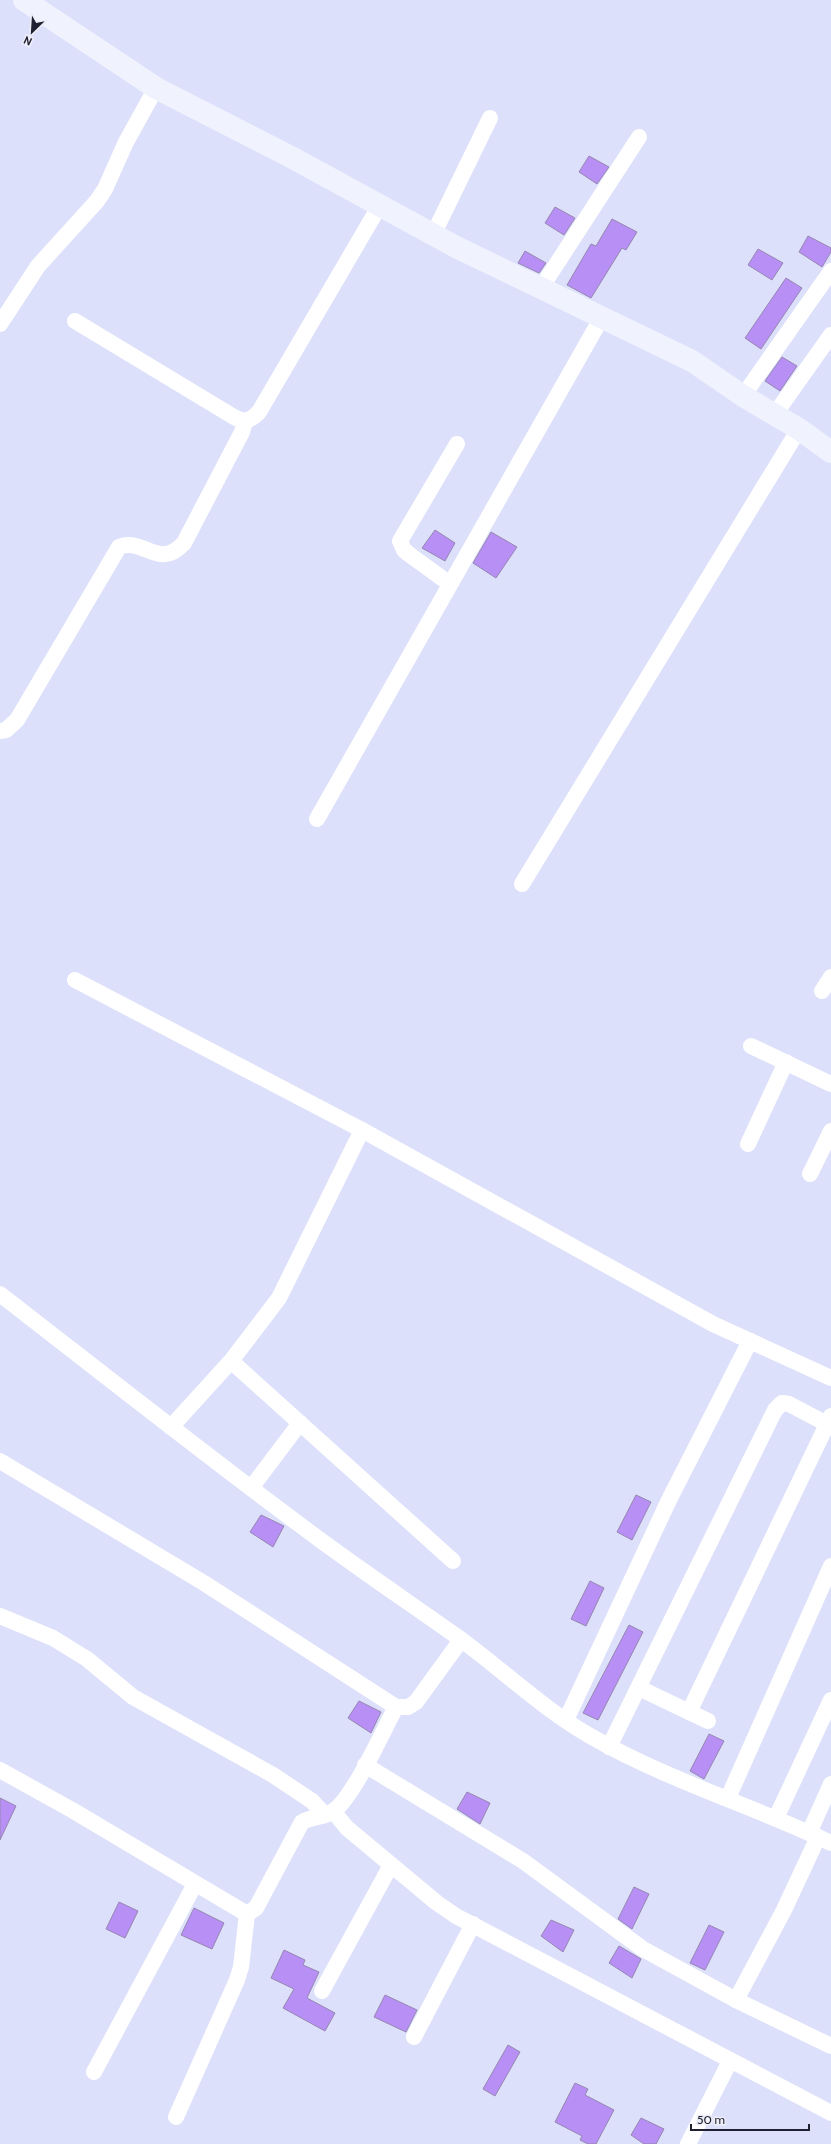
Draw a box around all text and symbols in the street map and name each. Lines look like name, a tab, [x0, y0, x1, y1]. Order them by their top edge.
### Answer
north arrow	[12, 12, 52, 52]
text: N	[21, 33, 34, 49]
scale bar	[691, 2106, 809, 2132]
text: 50 m	[697, 2112, 725, 2127]

